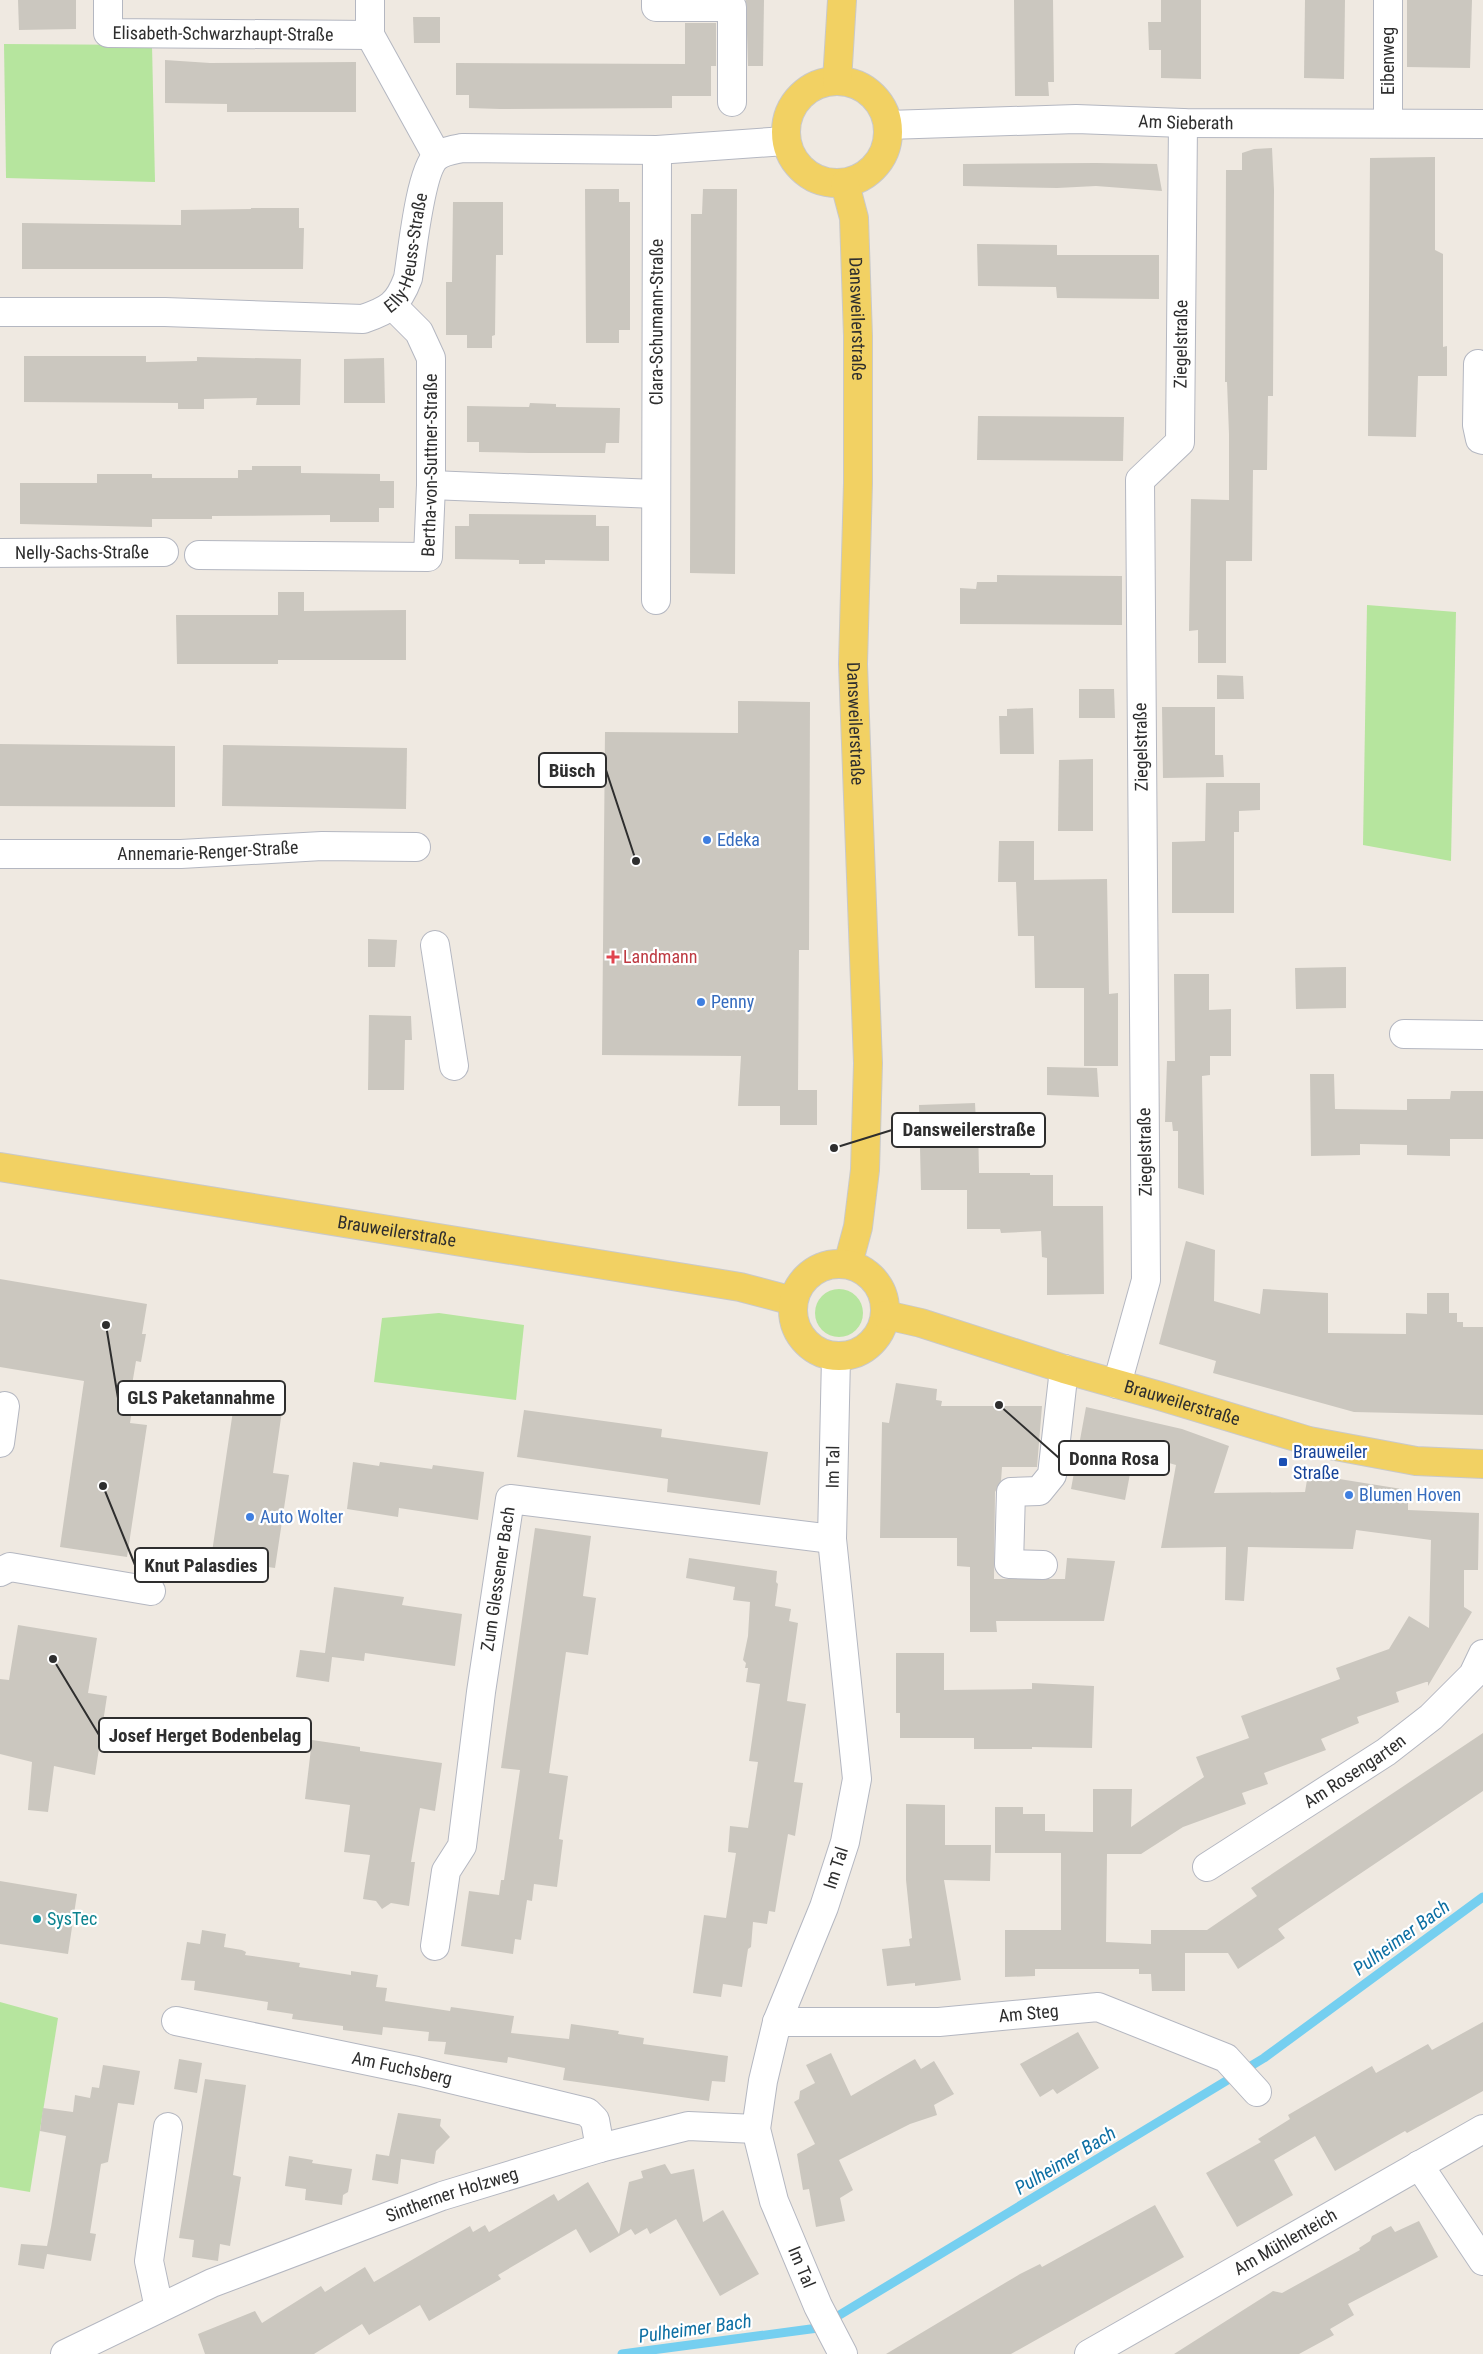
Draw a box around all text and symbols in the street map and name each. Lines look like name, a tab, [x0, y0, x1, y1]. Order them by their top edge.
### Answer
street label: Elisabeth-Schwarzhaupt-Straße	[112, 22, 334, 45]
street label: Eibenweg	[1377, 27, 1398, 95]
street label: Am Sieberath	[1138, 110, 1233, 133]
street label: Elly-Heuss-Straße	[380, 191, 432, 317]
street label: Clara-Schumann-Straße	[645, 239, 667, 405]
street label: Dansweilerstraße	[845, 257, 869, 380]
street label: Ziegelstraße	[1170, 300, 1191, 389]
street label: Bertha-von-Suttner-Straße	[417, 373, 441, 557]
street label: Nelly-Sachs-Straße	[15, 541, 149, 563]
street label: Dansweilerstraße	[843, 662, 869, 786]
street label: Ziegelstraße	[1129, 703, 1152, 791]
callout: Büsch	[539, 753, 606, 787]
text: Büsch	[549, 759, 595, 782]
place label: Edeka	[717, 829, 760, 850]
marker: Edeka	[701, 834, 713, 846]
street label: Annemarie-Renger-Straße	[117, 836, 299, 864]
place label: Landmann	[623, 946, 697, 967]
marker: Landmann	[607, 951, 619, 963]
place label: Penny	[711, 991, 755, 1012]
marker: Penny	[695, 996, 707, 1008]
street label: Ziegelstraße	[1133, 1108, 1156, 1196]
callout: Dansweilerstraße	[892, 1113, 1045, 1147]
text: Dansweilerstraße	[903, 1118, 1035, 1141]
street label: Brauweilerstraße	[336, 1211, 458, 1251]
street label: Brauweilerstraße	[1122, 1375, 1243, 1430]
callout: GLS Paketannahme	[118, 1381, 285, 1415]
text: GLS Paketannahme	[127, 1386, 275, 1409]
callout: Donna Rosa	[1059, 1441, 1169, 1475]
place label: Brauweiler Straße	[1293, 1441, 1368, 1483]
street label: Im Tal	[822, 1445, 843, 1489]
text: Donna Rosa	[1069, 1447, 1159, 1470]
marker: Brauweiler Straße	[1277, 1456, 1289, 1468]
place label: Blumen Hoven	[1359, 1484, 1461, 1505]
marker: Blumen Hoven	[1343, 1489, 1355, 1501]
street label: Zum Glessener Bach	[476, 1505, 519, 1653]
place label: Auto Wolter	[260, 1506, 344, 1527]
marker: Auto Wolter	[244, 1511, 256, 1523]
callout: Knut Palasdies	[135, 1548, 268, 1582]
text: Knut Palasdies	[144, 1554, 258, 1577]
callout: Josef Herget Bodenbelag	[99, 1718, 311, 1752]
text: Josef Herget Bodenbelag	[109, 1724, 301, 1747]
street label: Am Rosengarten	[1299, 1730, 1410, 1812]
street label: Im Tal	[819, 1844, 852, 1892]
water label: Pulheimer Bach	[1348, 1895, 1454, 1980]
place label: SysTec	[47, 1908, 97, 1929]
marker: SysTec	[31, 1913, 43, 1925]
street label: Am Steg	[998, 2000, 1059, 2026]
street label: Am Fuchsberg	[350, 2047, 454, 2089]
water label: Pulheimer Bach	[1011, 2121, 1120, 2200]
street label: Sintherner Holzweg	[383, 2163, 520, 2226]
street label: Am Mühlenteich	[1230, 2204, 1340, 2279]
street label: Im Tal	[784, 2243, 820, 2291]
water label: Pulheimer Bach	[637, 2309, 753, 2348]

